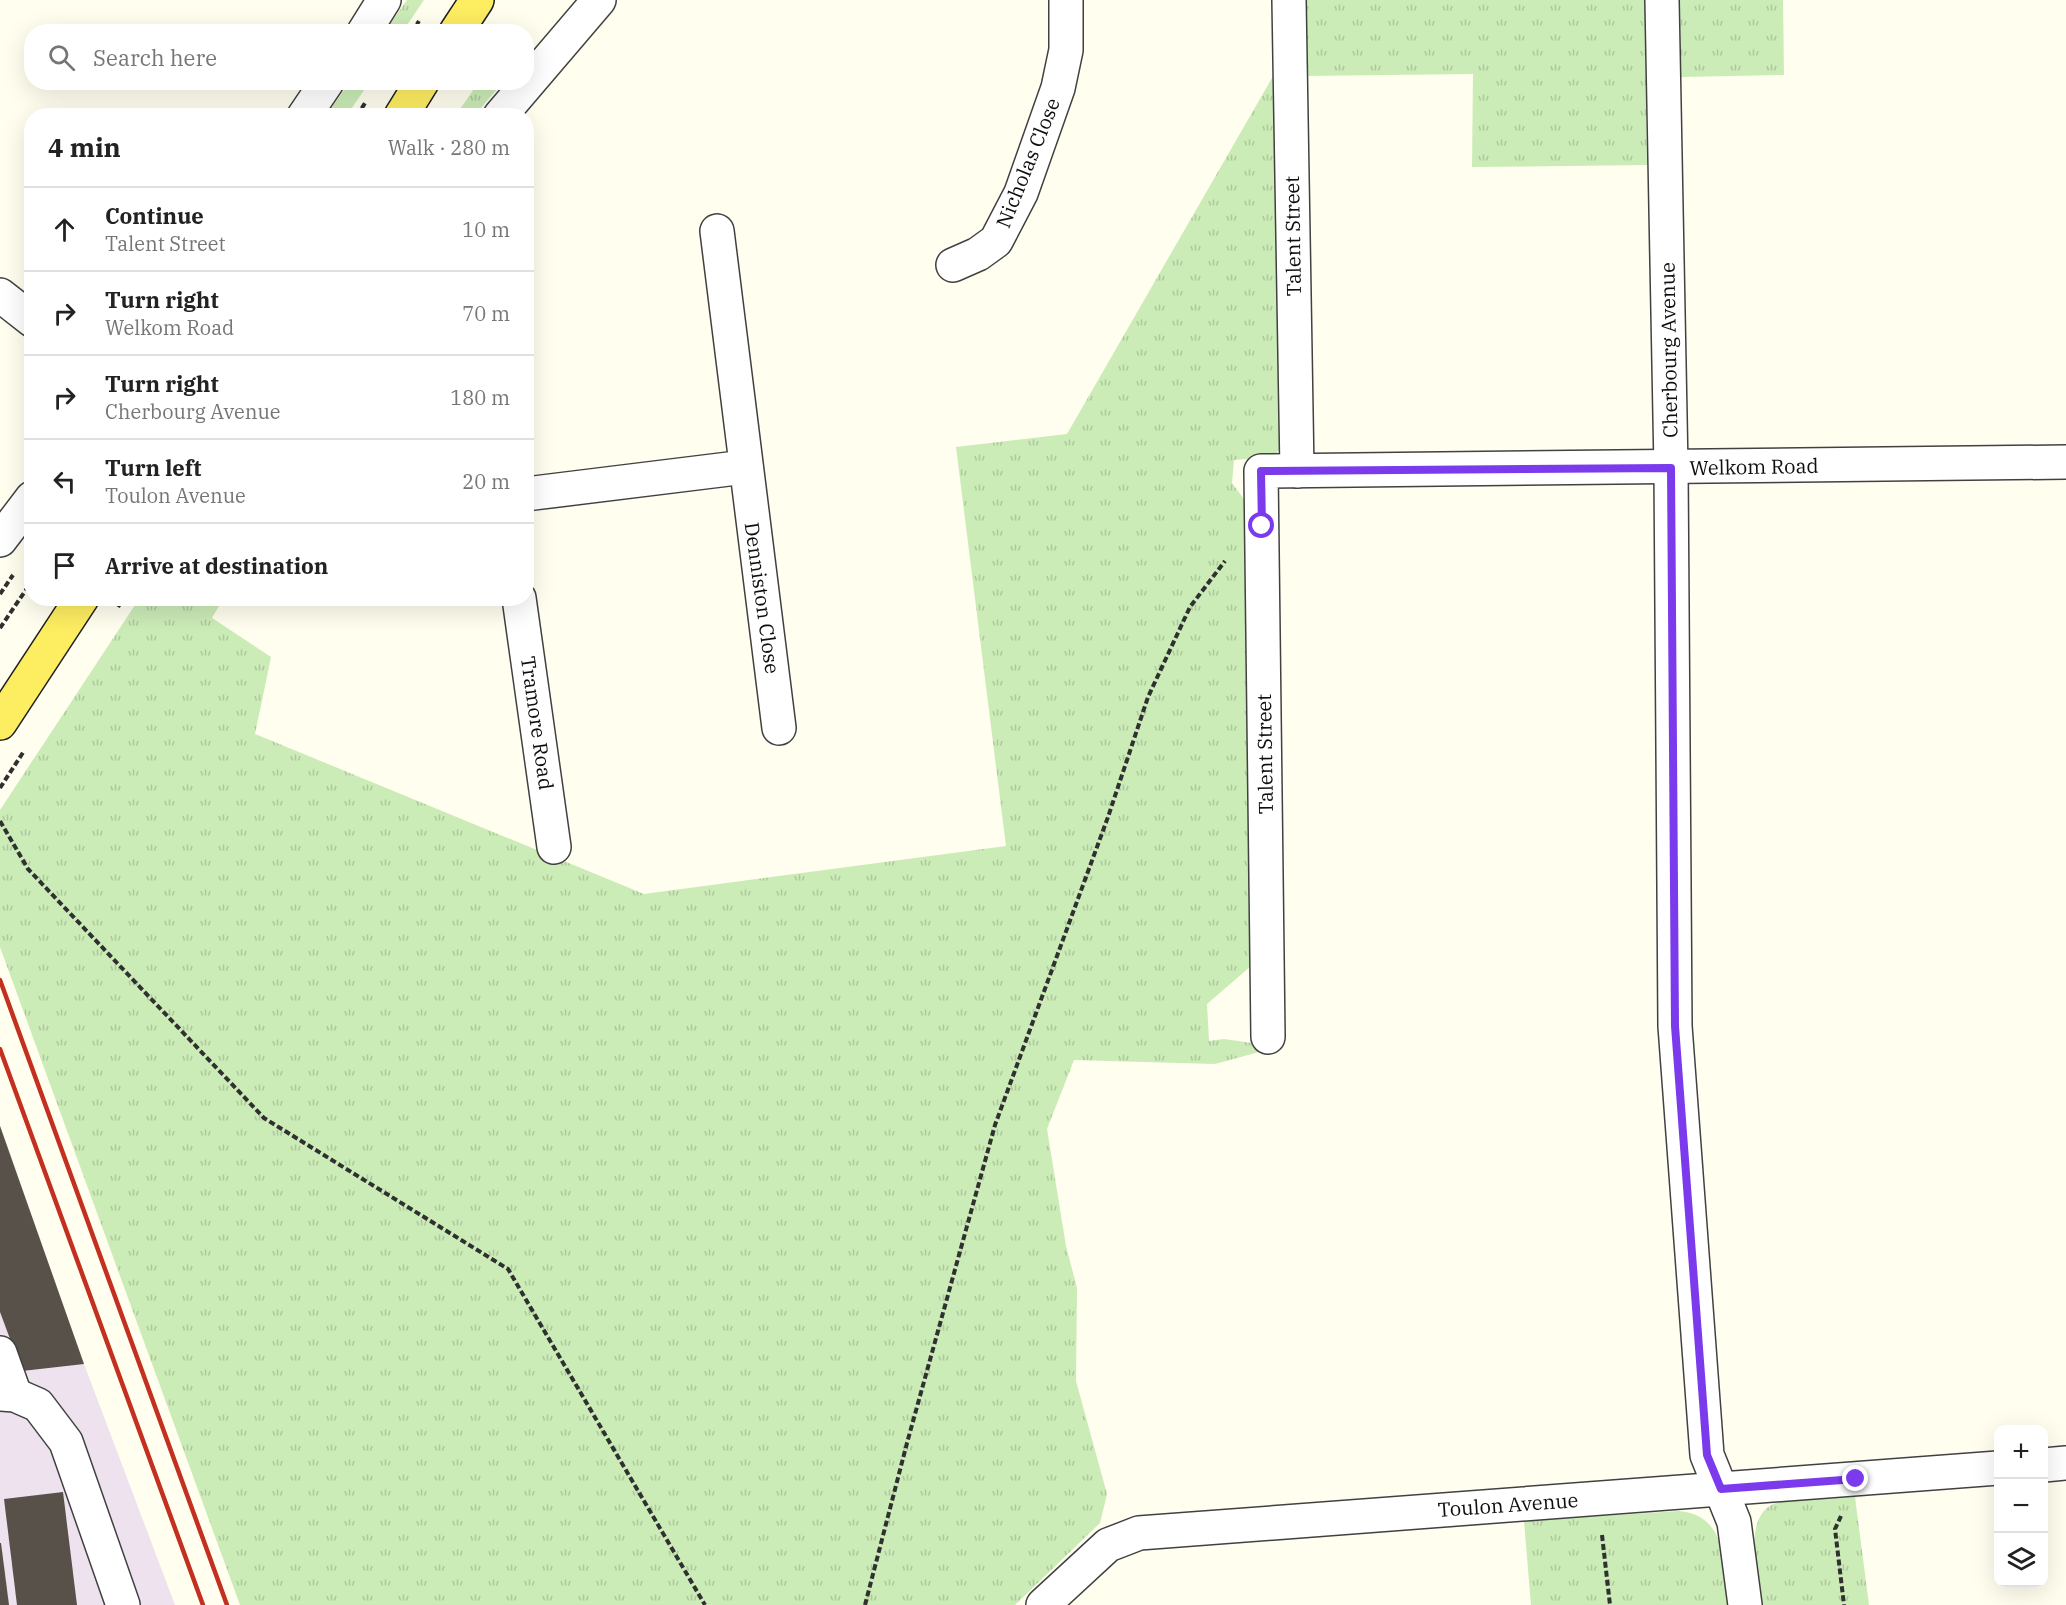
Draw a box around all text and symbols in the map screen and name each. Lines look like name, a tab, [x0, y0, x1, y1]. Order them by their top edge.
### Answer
search box	[24, 24, 534, 90]
icon: search	[45, 41, 78, 74]
text: Search here	[93, 43, 217, 72]
street label: Nicholas Close	[989, 94, 1066, 232]
text: 4 min	[48, 130, 121, 164]
text: Walk · 280 m	[388, 134, 510, 161]
street label: Talent Street	[1278, 176, 1307, 297]
text: Continue	[105, 201, 204, 230]
icon: ahead	[48, 213, 81, 246]
text: 10 m	[462, 216, 510, 243]
text: Talent Street	[105, 230, 226, 257]
street label: Cherbourg Avenue	[1653, 262, 1684, 438]
text: Turn right	[105, 285, 219, 314]
icon: right	[48, 297, 81, 330]
text: 70 m	[462, 300, 510, 327]
text: Welkom Road	[105, 314, 234, 341]
text: Turn right	[105, 369, 219, 398]
icon: right	[48, 381, 81, 414]
text: 180 m	[450, 384, 510, 411]
text: Cherbourg Avenue	[105, 398, 281, 425]
street label: Welkom Road	[1689, 452, 1819, 481]
text: Turn left	[105, 453, 201, 482]
icon: left	[48, 465, 81, 498]
text: 20 m	[462, 468, 510, 495]
text: Toulon Avenue	[105, 482, 246, 509]
route start	[1248, 512, 1274, 538]
street label: Denniston Close	[738, 520, 786, 675]
icon: arrive	[48, 549, 81, 582]
text: Arrive at destination	[105, 551, 328, 580]
street label: Tramore Road	[515, 654, 560, 792]
street label: Talent Street	[1250, 694, 1279, 815]
map controls	[1994, 1425, 2048, 1587]
button: +	[1994, 1425, 2048, 1479]
route end	[1842, 1465, 1868, 1491]
button: −	[1994, 1479, 2048, 1533]
street label: Toulon Avenue	[1437, 1486, 1579, 1523]
button: layers	[1994, 1533, 2048, 1587]

